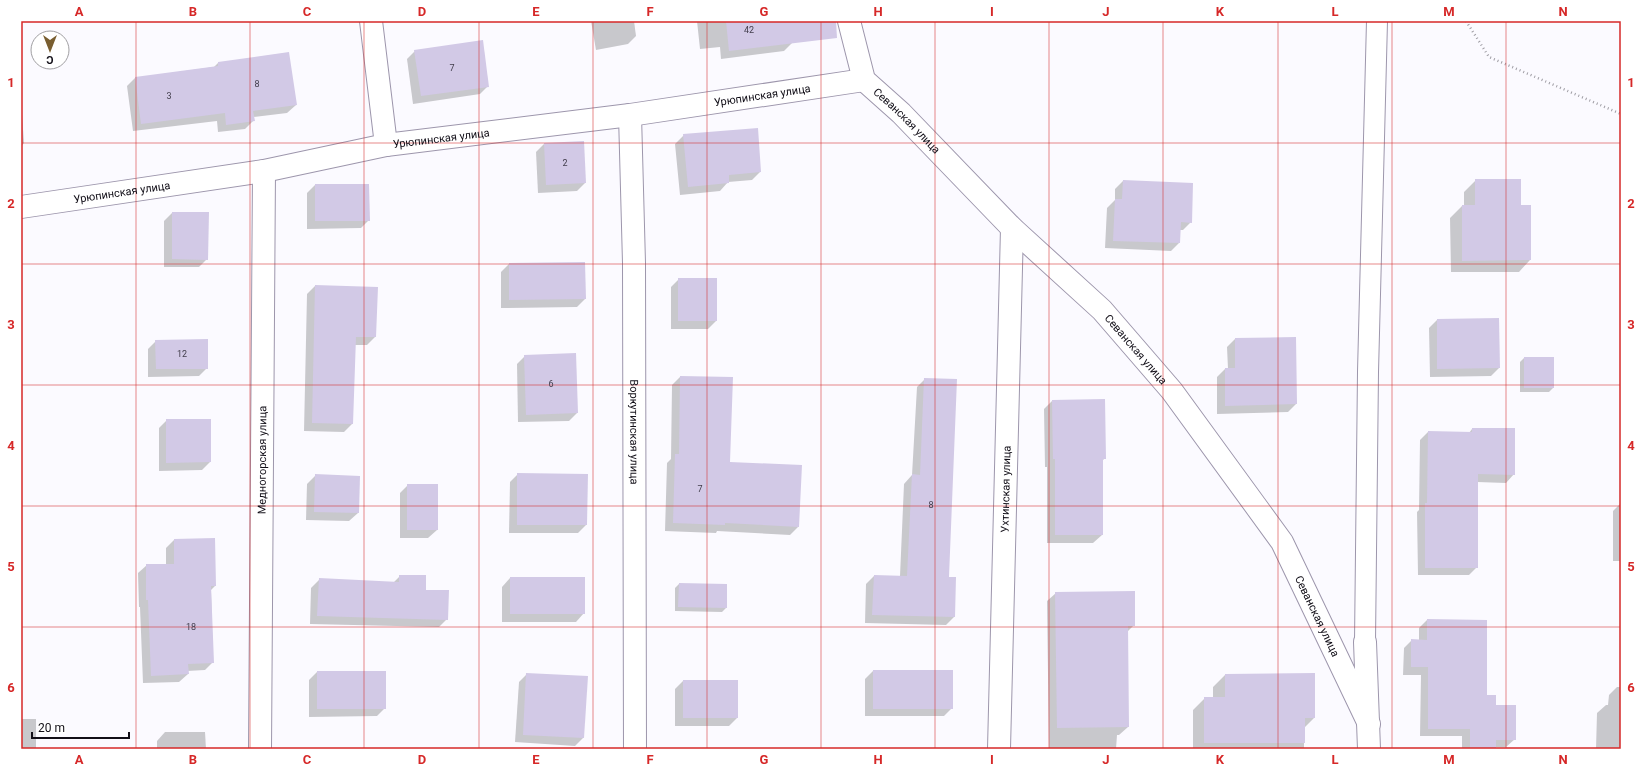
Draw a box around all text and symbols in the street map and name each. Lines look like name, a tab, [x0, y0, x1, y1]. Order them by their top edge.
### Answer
text: A	[75, 4, 84, 19]
text: B	[189, 4, 197, 19]
text: C	[303, 4, 312, 19]
text: D	[418, 4, 426, 19]
text: E	[532, 4, 540, 19]
text: F	[646, 4, 654, 19]
text: G	[760, 4, 769, 19]
text: H	[873, 4, 883, 19]
text: I	[990, 4, 994, 19]
text: J	[1102, 4, 1110, 19]
text: K	[1216, 4, 1225, 19]
text: L	[1331, 4, 1339, 19]
text: M	[1443, 4, 1455, 19]
text: N	[1558, 4, 1568, 19]
house number: 42	[744, 25, 754, 35]
north arrow	[30, 30, 70, 70]
text: С	[46, 53, 54, 66]
house number: 7	[449, 63, 455, 73]
text: 1	[7, 75, 15, 90]
text: 1	[1627, 75, 1635, 90]
house number: 8	[254, 79, 260, 89]
street label: Урюпинская улица	[713, 82, 811, 109]
street label: Севанская улица	[871, 85, 943, 156]
house number: 3	[166, 91, 172, 101]
street label: Урюпинская улица	[392, 126, 490, 151]
house number: 2	[562, 158, 568, 168]
street label: Урюпинская улица	[73, 178, 171, 206]
text: 2	[7, 196, 15, 211]
text: 2	[1627, 196, 1635, 211]
street label: Севанская улица	[1102, 312, 1170, 387]
text: 3	[7, 317, 15, 332]
text: 3	[1627, 317, 1635, 332]
house number: 12	[177, 349, 187, 359]
house number: 6	[548, 379, 554, 389]
street label: Воркутинская улица	[628, 379, 641, 485]
street label: Медногорская улица	[255, 406, 269, 514]
text: 4	[7, 438, 15, 453]
text: 4	[1627, 438, 1635, 453]
street label: Ухтинская улица	[998, 445, 1013, 533]
house number: 7	[697, 484, 703, 494]
house number: 8	[928, 500, 934, 510]
text: 5	[7, 559, 15, 574]
text: 5	[1627, 559, 1635, 574]
street label: Севанская улица	[1292, 573, 1342, 659]
house number: 18	[186, 622, 196, 632]
text: 6	[7, 680, 15, 695]
text: 6	[1627, 680, 1635, 695]
scale bar	[32, 714, 129, 740]
text: 20 m	[38, 721, 65, 735]
text: A	[75, 752, 84, 767]
text: B	[189, 752, 197, 767]
text: C	[303, 752, 312, 767]
text: D	[418, 752, 426, 767]
text: E	[532, 752, 540, 767]
text: F	[646, 752, 654, 767]
text: G	[760, 752, 769, 767]
text: H	[873, 752, 883, 767]
text: I	[990, 752, 994, 767]
text: J	[1102, 752, 1110, 767]
text: K	[1216, 752, 1225, 767]
text: L	[1331, 752, 1339, 767]
text: M	[1443, 752, 1455, 767]
text: N	[1558, 752, 1568, 767]

